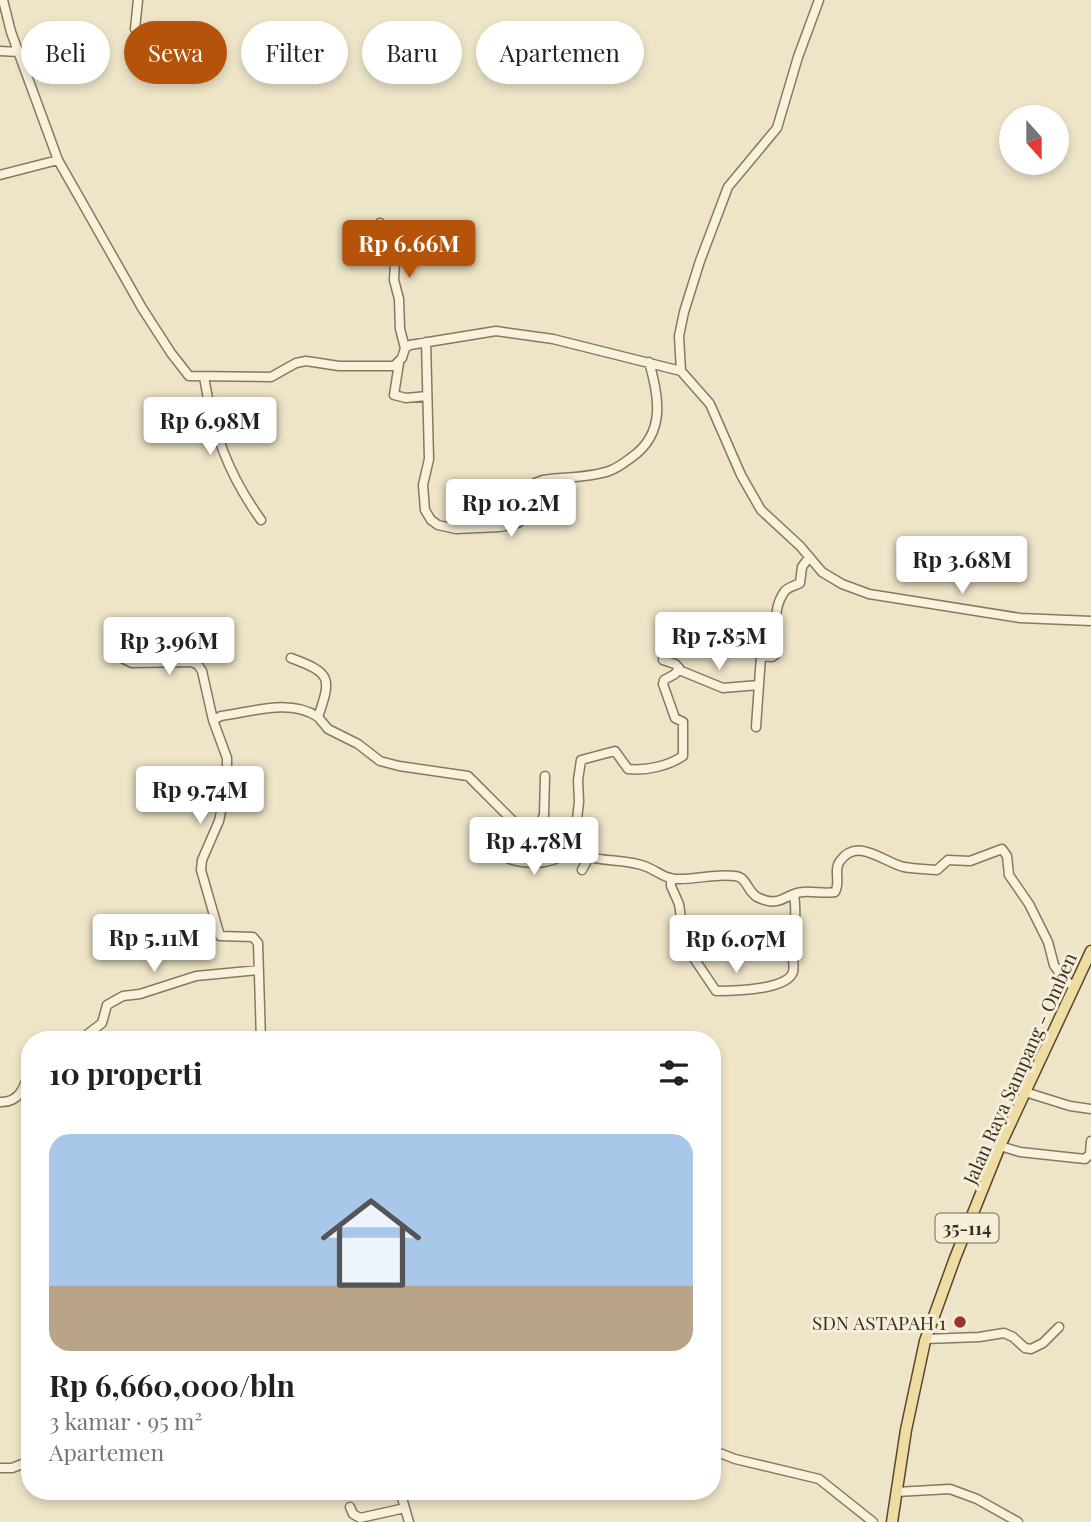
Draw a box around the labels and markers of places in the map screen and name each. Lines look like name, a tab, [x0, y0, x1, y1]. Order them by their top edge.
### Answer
pin: Rp 6.66M	[337, 220, 481, 280]
pin: Rp 6.98M	[138, 398, 282, 457]
pin: Rp 10.2M	[439, 480, 583, 539]
pin: Rp 3.68M	[890, 536, 1034, 596]
pin: Rp 7.85M	[647, 612, 791, 672]
pin: Rp 3.96M	[97, 618, 241, 677]
pin: Rp 9.74M	[128, 766, 272, 826]
pin: Rp 4.78M	[462, 818, 606, 877]
pin: Rp 5.11M	[82, 914, 226, 974]
pin: Rp 6.07M	[664, 916, 808, 975]
place label: SDN ASTAPAH 1	[812, 1309, 946, 1335]
marker: SDN ASTAPAH 1	[952, 1314, 968, 1330]

